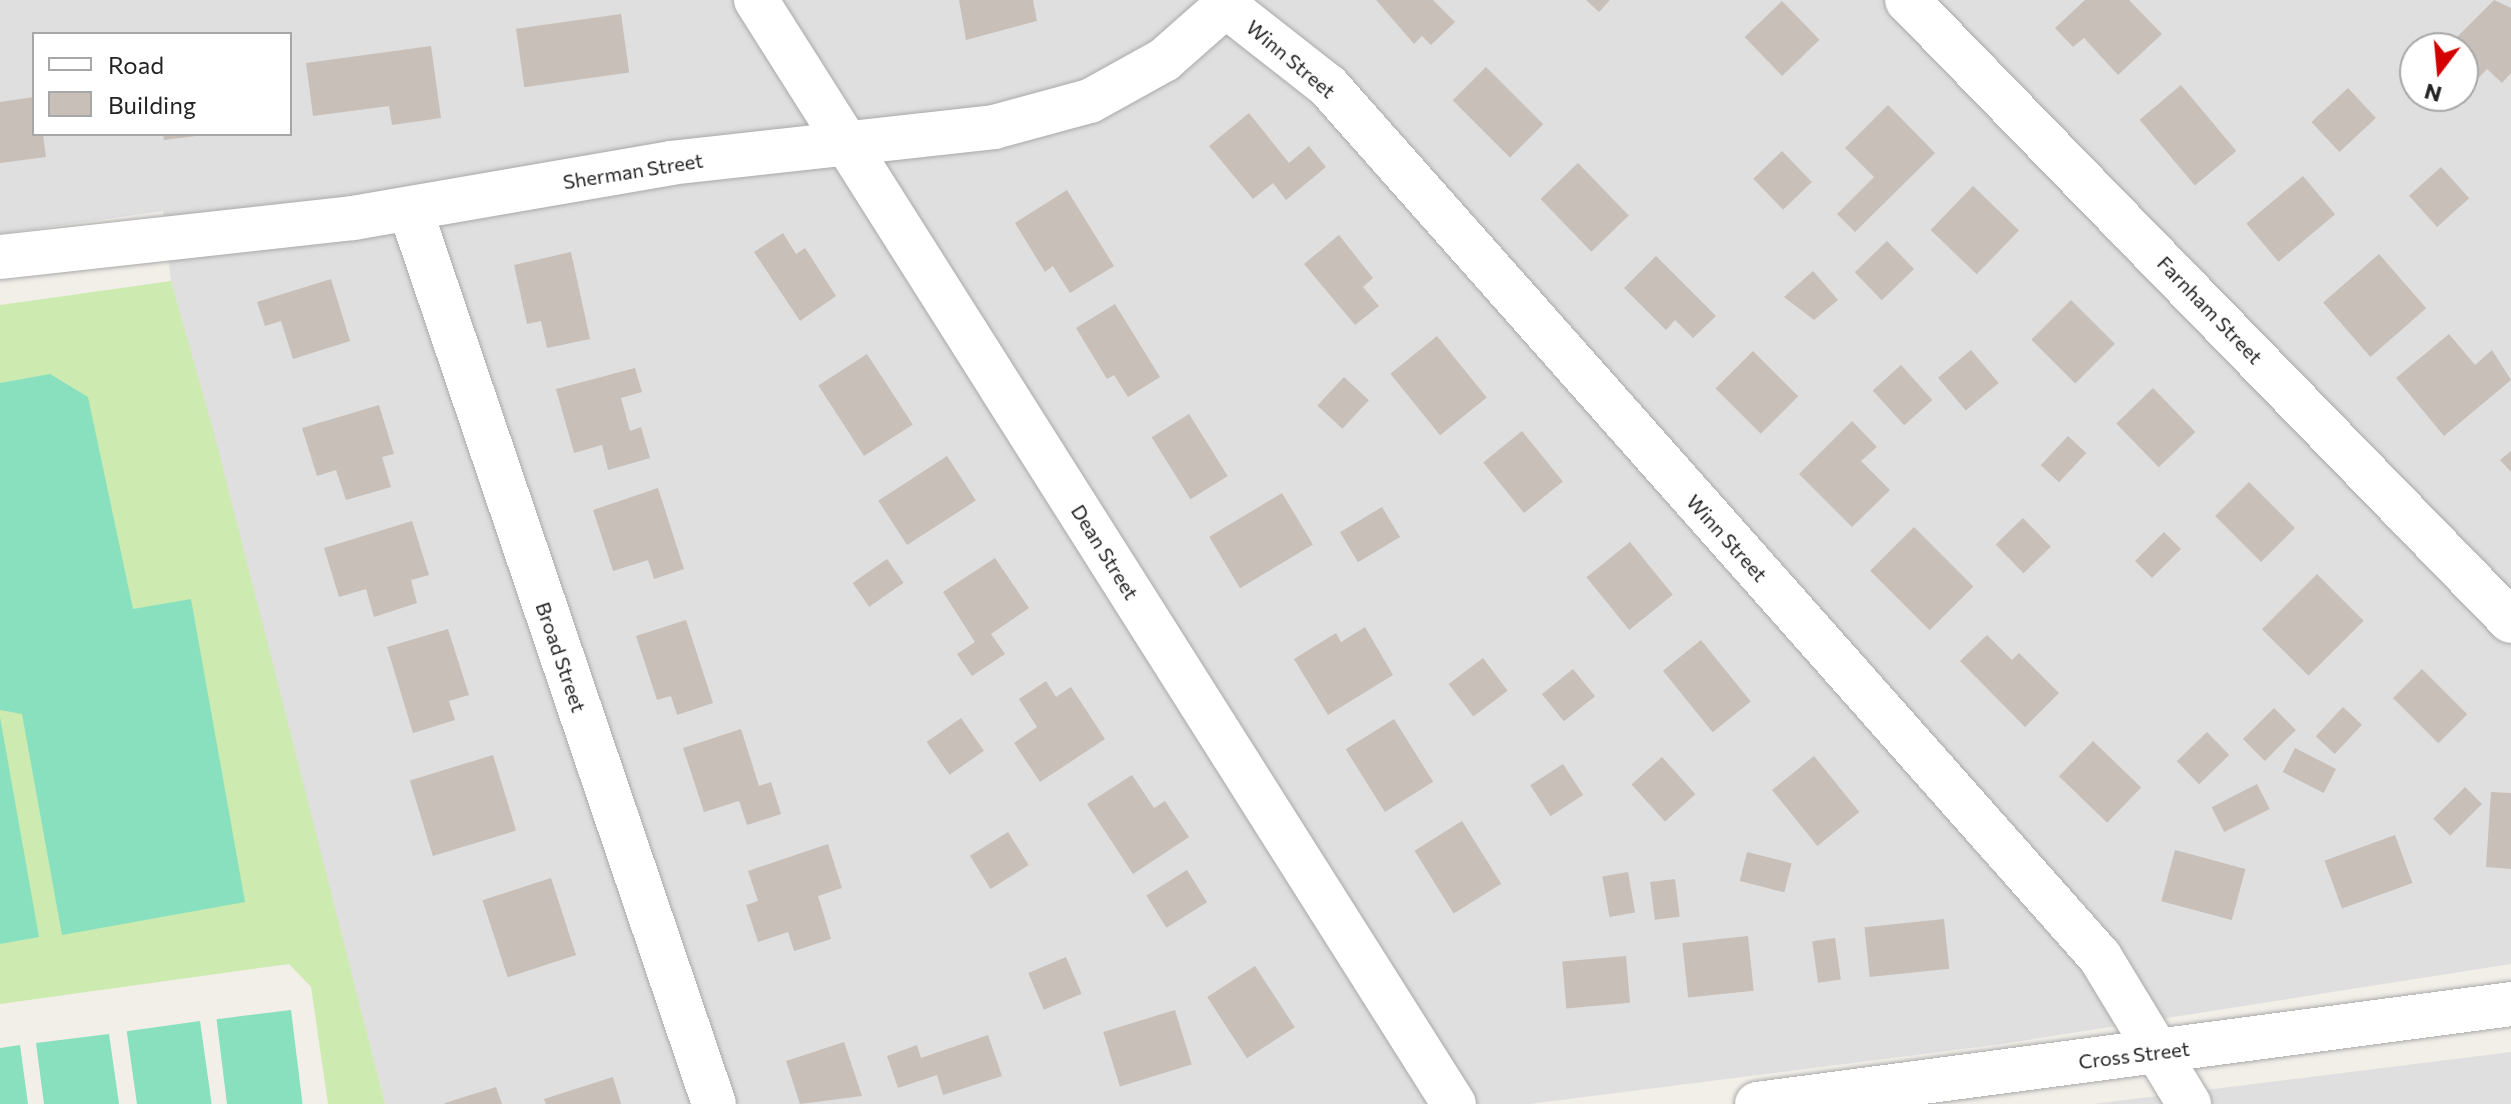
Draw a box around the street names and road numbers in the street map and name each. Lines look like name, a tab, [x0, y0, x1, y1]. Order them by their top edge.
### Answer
street label: Winn Street	[1242, 15, 1340, 103]
street label: Sherman Street	[561, 148, 705, 194]
street label: Farnham Street	[2152, 251, 2268, 369]
street label: Winn Street	[1682, 490, 1772, 586]
street label: Dean Street	[1066, 500, 1144, 604]
street label: Broad Street	[531, 599, 591, 715]
street label: Cross Street	[2077, 1036, 2191, 1074]

